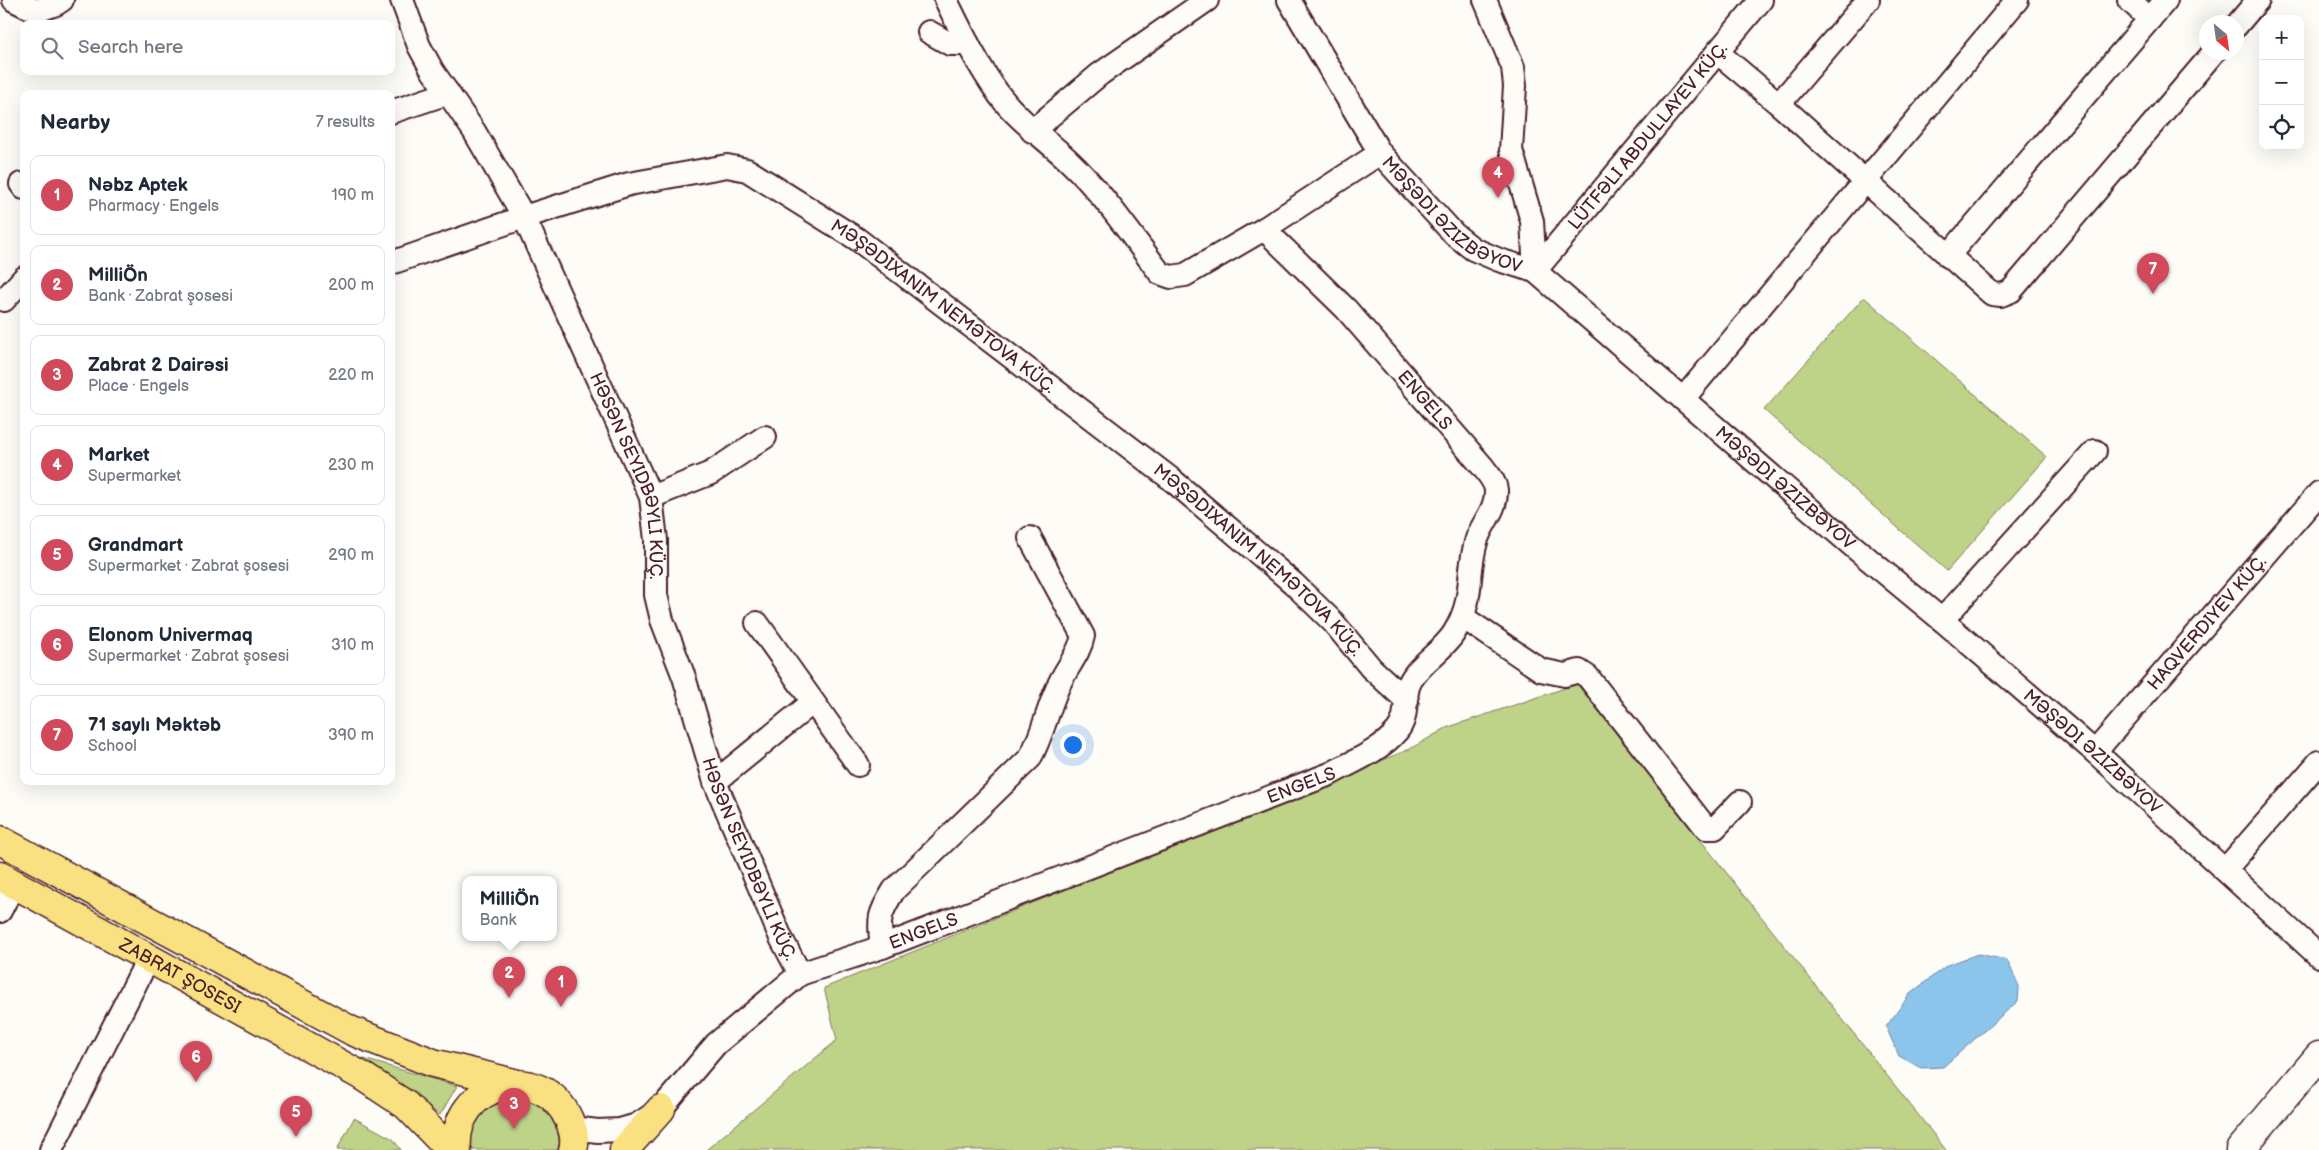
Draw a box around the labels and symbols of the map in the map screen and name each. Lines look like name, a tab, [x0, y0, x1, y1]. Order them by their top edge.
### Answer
north arrow	[2199, 15, 2244, 60]
street label: LÜTFƏLI ABDULLAYEV KÜÇ.	[1564, 38, 1732, 234]
street label: MƏŞƏDI ƏZIZBƏYOV	[1377, 152, 1525, 277]
pin: 4	[1482, 157, 1514, 198]
street label: MƏŞƏDIXANIM NEMƏTOVA KÜÇ.	[827, 215, 1060, 398]
pin: 7	[2137, 253, 2169, 294]
street label: ENGELS	[1393, 366, 1456, 434]
street label: HƏSƏN SEYIDBƏYLI KÜÇ.	[585, 369, 667, 580]
street label: MƏŞƏDI ƏZIZBƏYOV	[1711, 422, 1859, 554]
street label: MƏŞƏDIXANIM NEMƏTOVA KÜÇ.	[1149, 460, 1367, 661]
street label: HAQVERDIYEV KÜÇ.	[2143, 551, 2271, 695]
street label: MƏŞƏDI ƏZIZBƏYOV	[2019, 685, 2166, 819]
your location	[1060, 732, 1086, 758]
street label: HƏSƏN SEYIDBƏYLI KÜÇ.	[697, 755, 801, 964]
street label: ENGELS	[1264, 763, 1339, 808]
street label: ENGELS	[886, 909, 961, 954]
street label: ZABRAT ŞOSESI	[115, 934, 244, 1018]
pin: 2	[493, 957, 525, 998]
pin: 1	[545, 966, 577, 1007]
pin: 6	[180, 1041, 212, 1082]
pin: 3	[498, 1088, 530, 1129]
pin: 5	[280, 1096, 312, 1137]

